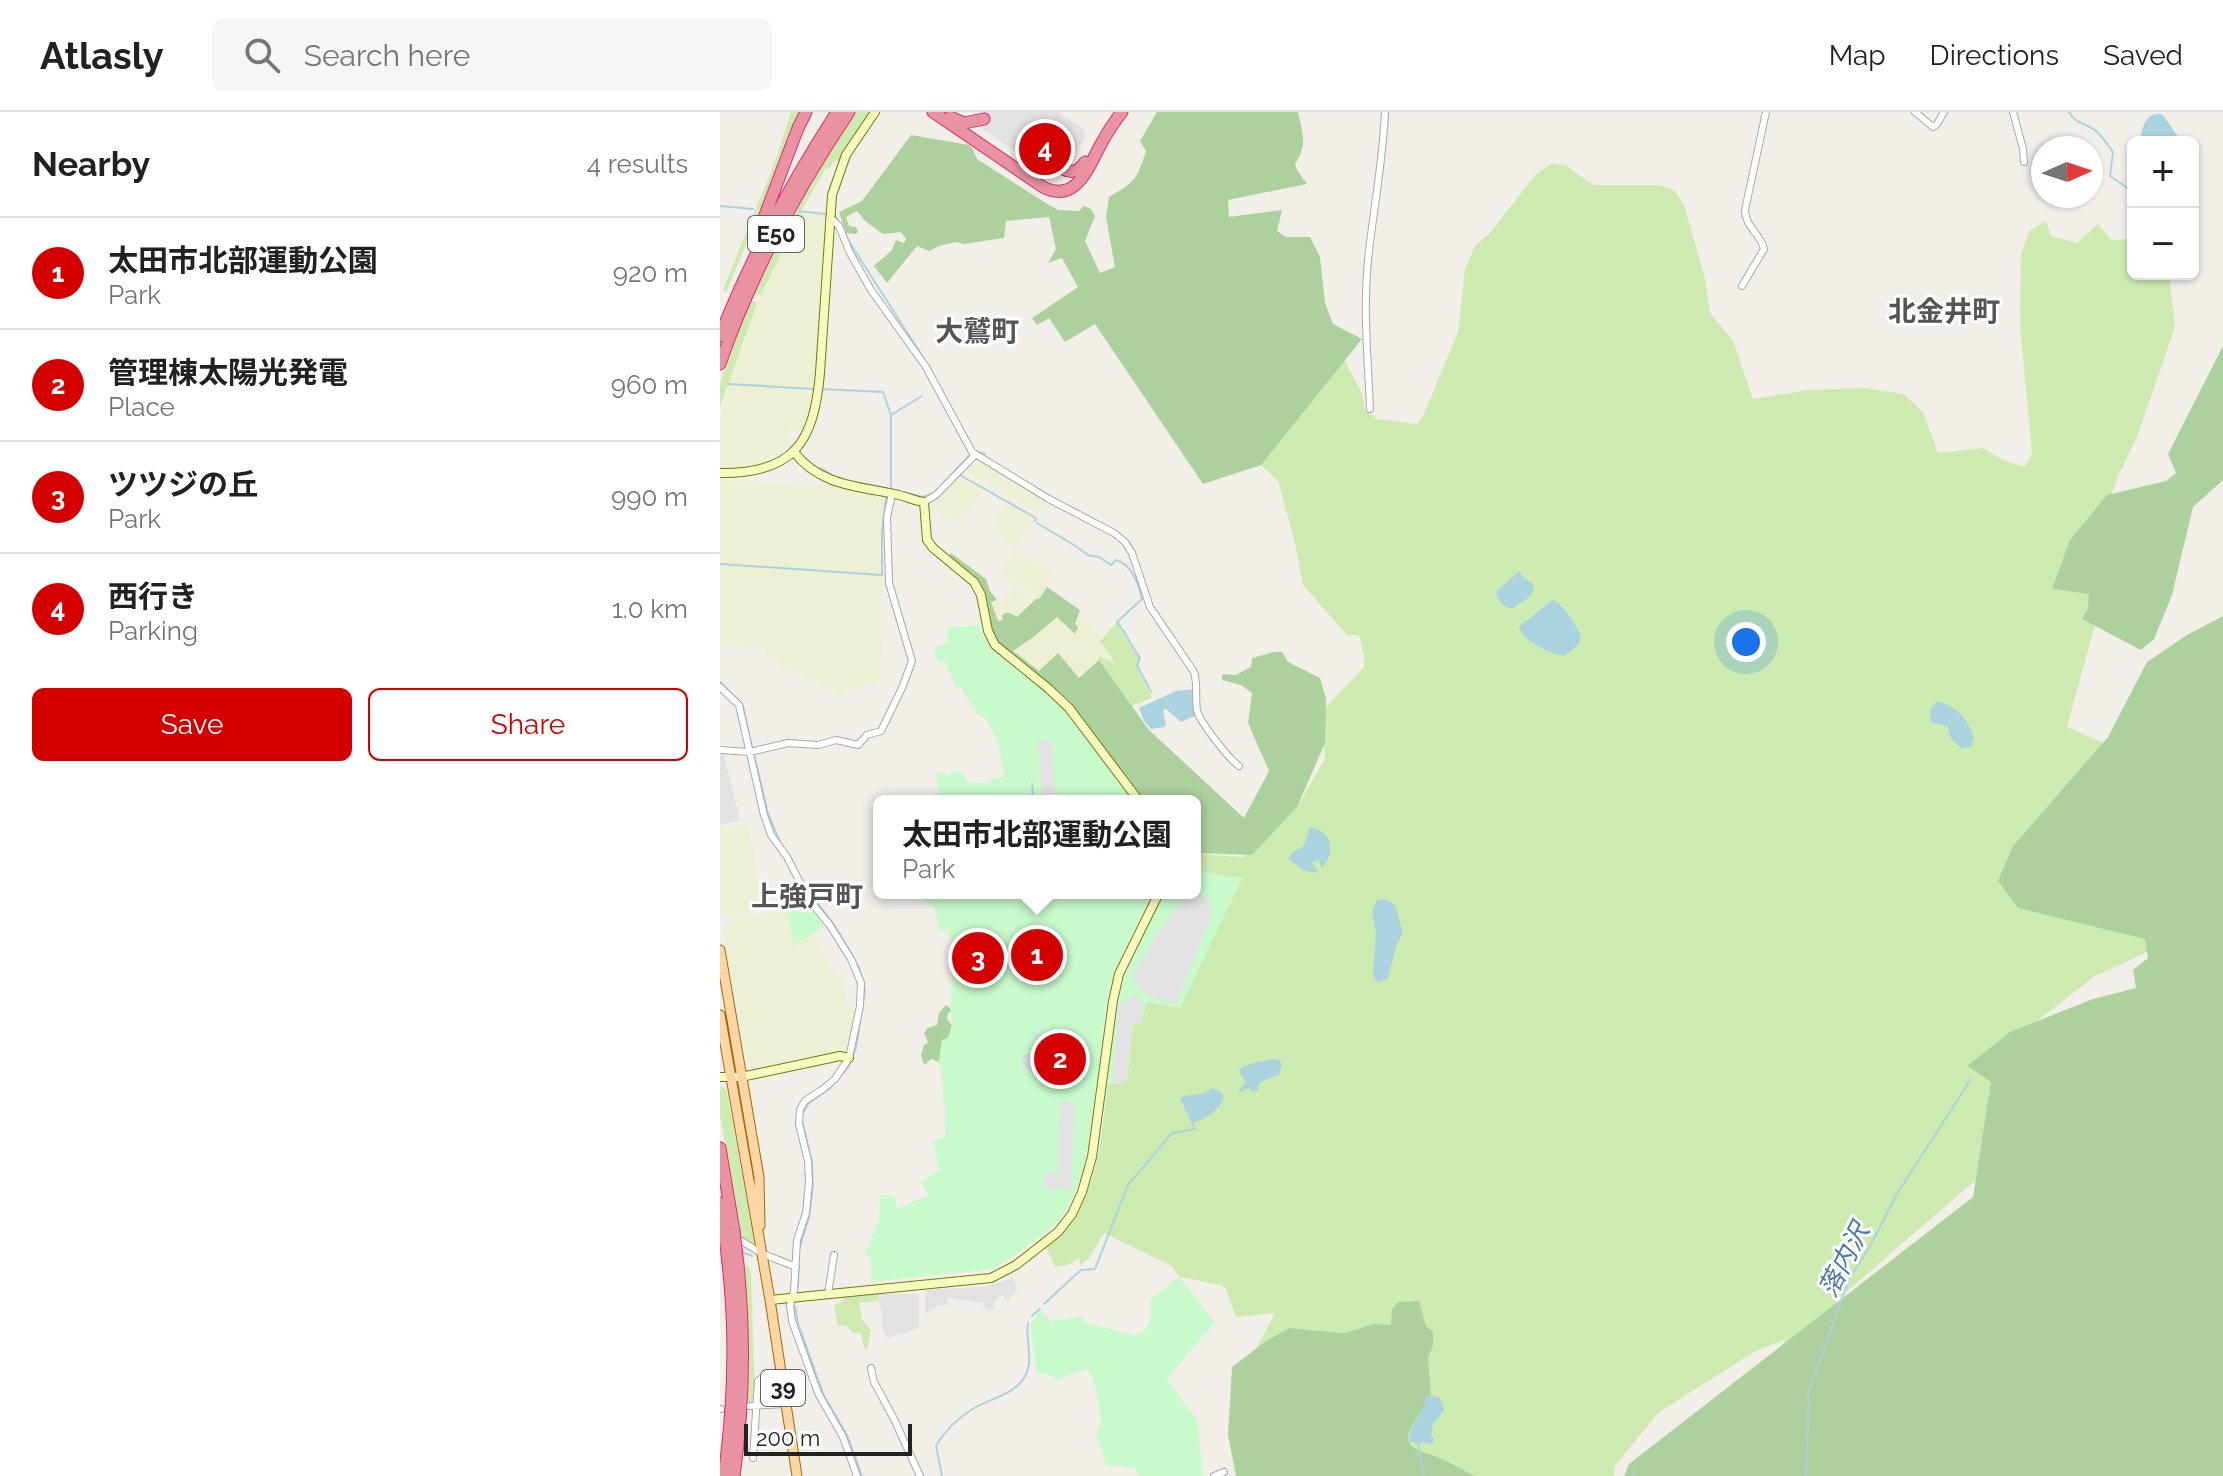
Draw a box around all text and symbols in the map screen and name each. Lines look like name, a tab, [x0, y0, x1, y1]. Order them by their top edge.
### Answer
search box	[212, 19, 772, 91]
text: Atlasly	[40, 33, 164, 78]
icon: search	[240, 33, 284, 77]
text: Search here	[304, 38, 470, 73]
text: Map	[1829, 39, 1886, 72]
text: Directions	[1930, 39, 2059, 72]
text: Saved	[2103, 39, 2183, 72]
pin: 4	[1019, 119, 1071, 179]
north arrow	[2031, 136, 2103, 208]
map controls	[2127, 136, 2199, 280]
button: +	[2127, 136, 2199, 208]
text: Nearby	[32, 144, 150, 184]
text: 4 results	[587, 149, 688, 179]
button: −	[2127, 208, 2199, 280]
road number: E50	[748, 216, 804, 252]
text: 太田市北部運動公園	[108, 243, 378, 278]
text: 1	[52, 258, 64, 288]
text: 920 m	[613, 258, 688, 288]
text: Park	[108, 280, 161, 310]
district label: 北金井町	[1888, 295, 2000, 328]
district label: 大鷲町	[935, 315, 1019, 348]
text: 管理棟太陽光発電	[108, 355, 348, 390]
text: 2	[51, 370, 65, 400]
text: 960 m	[611, 370, 688, 400]
text: Place	[108, 392, 175, 422]
text: ツツジの丘	[108, 467, 258, 502]
text: 3	[51, 482, 65, 512]
text: 990 m	[611, 482, 688, 512]
text: Park	[108, 504, 161, 534]
text: 西行き	[108, 579, 198, 614]
text: 4	[51, 594, 65, 624]
text: 1.0 km	[612, 594, 688, 624]
text: Parking	[108, 616, 198, 646]
your location	[1726, 622, 1766, 662]
button: Save	[32, 688, 352, 761]
button: Share	[368, 688, 688, 761]
popup	[873, 795, 1201, 899]
text: 太田市北部運動公園	[902, 817, 1172, 852]
text: Park	[902, 854, 955, 884]
district label: 上強戸町	[751, 880, 863, 913]
pin: 1	[1011, 925, 1063, 985]
pin: 3	[952, 928, 1004, 988]
pin: 2	[1034, 1029, 1086, 1089]
water label: 落内沢	[1813, 1216, 1876, 1302]
road number: 39	[761, 1370, 805, 1406]
scale bar	[744, 1420, 912, 1456]
text: 200 m	[756, 1425, 820, 1451]

